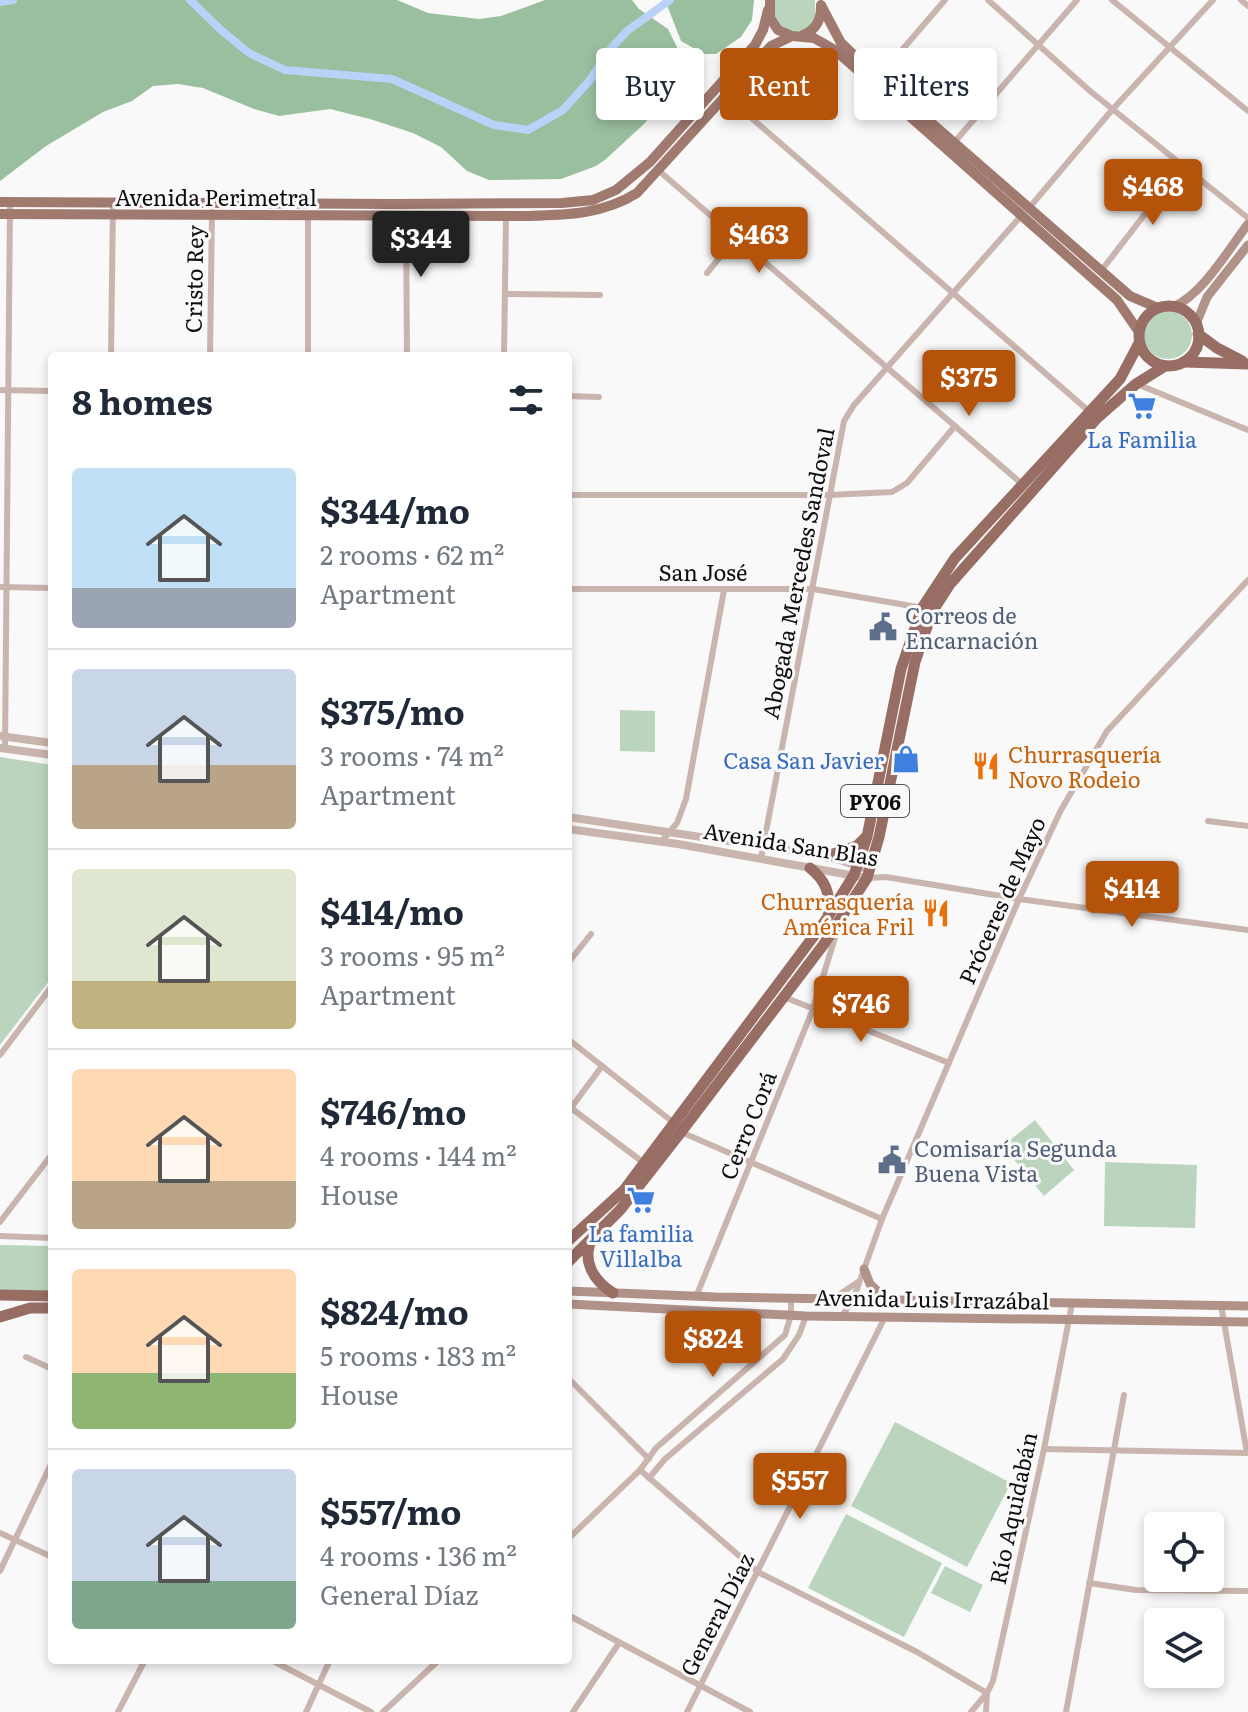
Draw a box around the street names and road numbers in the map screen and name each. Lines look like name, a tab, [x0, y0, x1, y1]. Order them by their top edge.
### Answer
street label: Avenida Perimetral	[115, 180, 317, 213]
street label: Cristo Rey	[176, 224, 210, 333]
street label: Abogada Mercedes Sandoval	[753, 424, 841, 722]
street label: San José	[659, 555, 747, 588]
road number: PY06	[841, 785, 909, 817]
street label: Próceres de Mayo	[949, 811, 1053, 989]
street label: Avenida San Blas	[701, 813, 881, 873]
street label: Cerro Corá	[710, 1065, 784, 1184]
street label: Avenida Luis Irrazábal	[814, 1279, 1050, 1317]
street label: Río Aquidabán	[980, 1429, 1044, 1587]
street label: General Díaz	[671, 1546, 761, 1681]

